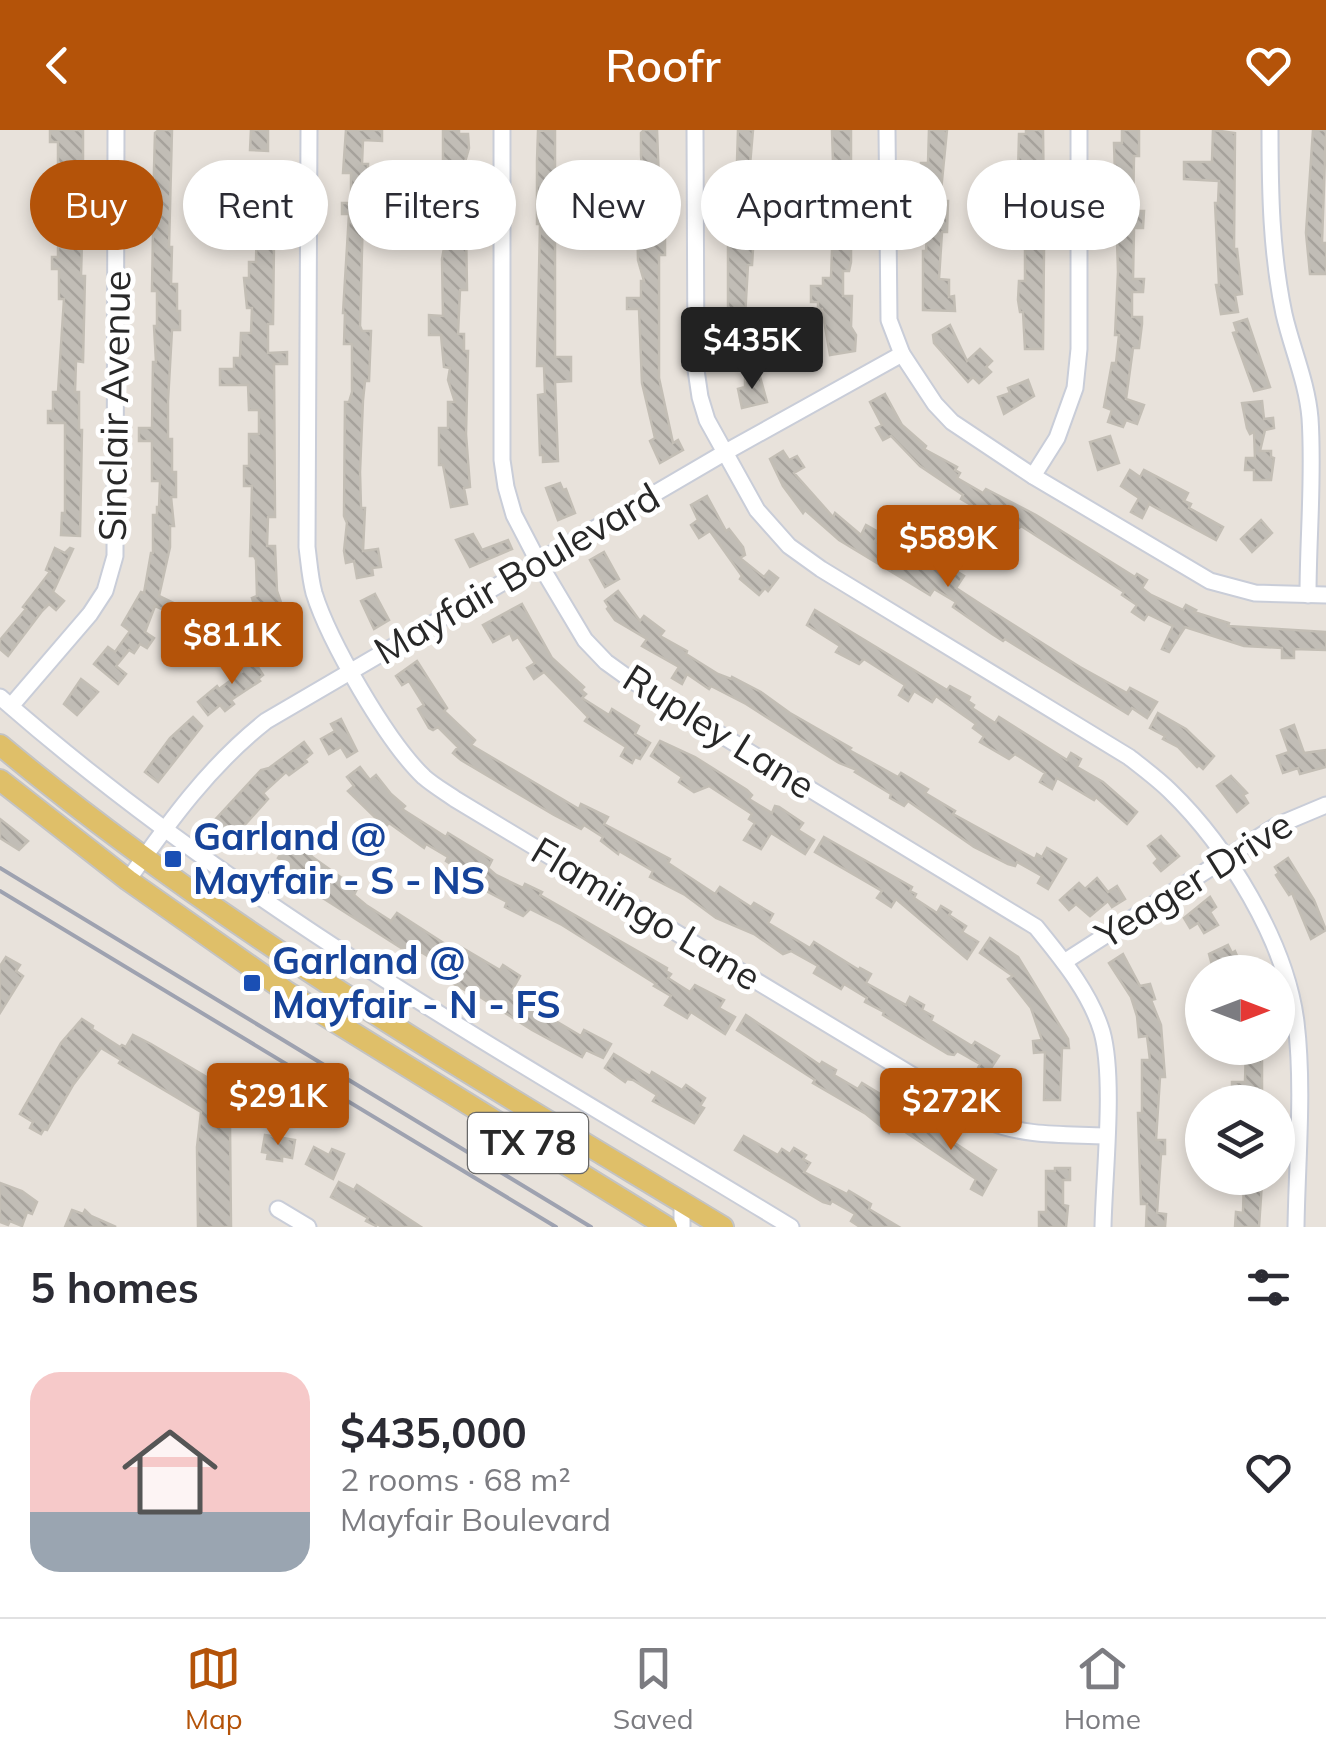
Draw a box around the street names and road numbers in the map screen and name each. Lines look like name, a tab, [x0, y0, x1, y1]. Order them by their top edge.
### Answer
street label: Sinclair Avenue	[88, 270, 140, 542]
street label: Mayfair Boulevard	[365, 472, 668, 674]
street label: Rupley Lane	[615, 653, 824, 809]
street label: Yeager Drive	[1085, 800, 1301, 959]
street label: Flamingo Lane	[523, 826, 770, 1000]
road number: TX 78	[468, 1113, 588, 1173]

